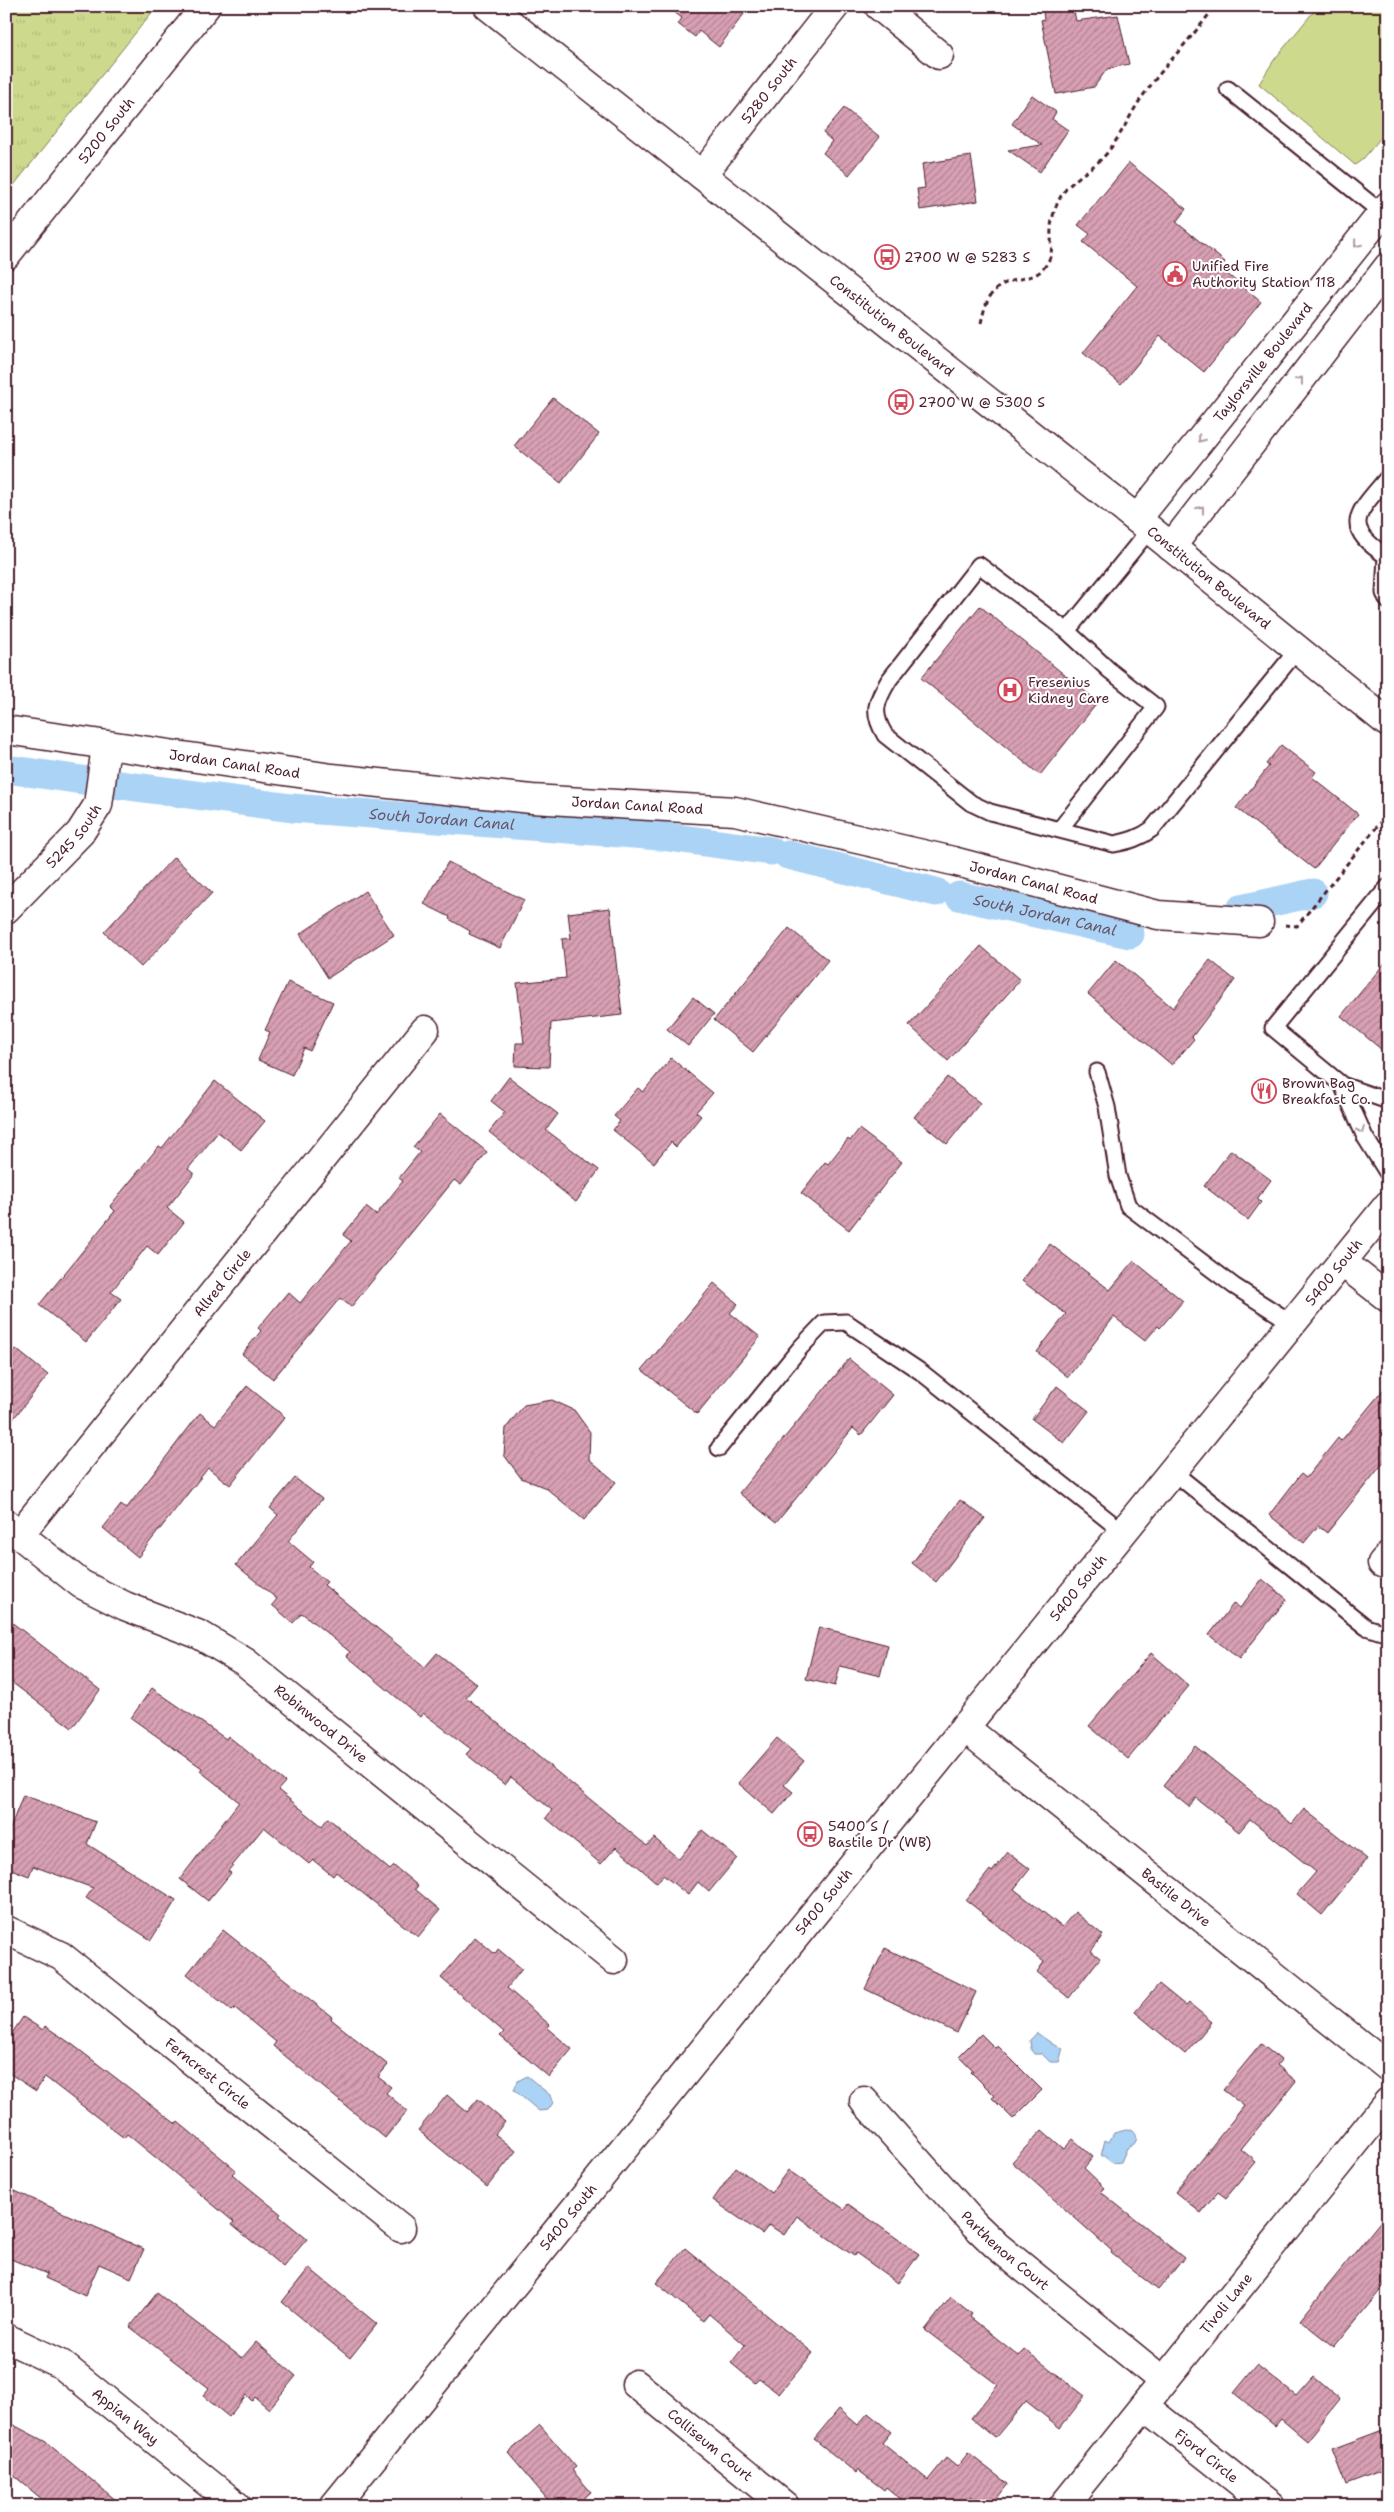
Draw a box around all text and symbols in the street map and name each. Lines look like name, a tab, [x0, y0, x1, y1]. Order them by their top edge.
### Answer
street label: 5280 South	[737, 53, 801, 127]
street label: 5200 South	[74, 93, 138, 167]
one-way arrow	[1354, 238, 1363, 247]
bus stop icon: 2700 W @ 5283 S	[874, 244, 900, 270]
place label: 2700 W @ 5283 S	[904, 248, 1030, 266]
place label: Unified Fire Authority Station 118	[1192, 257, 1336, 291]
public building icon: Unified Fire Authority Station 118	[1162, 261, 1188, 287]
street label: Constitution Boulevard	[826, 271, 958, 380]
street label: Taylorsville Boulevard	[1209, 299, 1316, 426]
one-way arrow	[1295, 377, 1303, 386]
bus stop icon: 2700 W @ 5300 S	[888, 389, 914, 415]
place label: 2700 W @ 5300 S	[918, 393, 1045, 411]
one-way arrow	[1198, 433, 1207, 443]
one-way arrow	[1195, 505, 1204, 514]
street label: Constitution Boulevard	[1143, 522, 1275, 633]
place label: Fresenius Kidney Care	[1028, 673, 1109, 707]
hospital icon: Fresenius Kidney Care	[997, 677, 1023, 703]
street label: Jordan Canal Road	[168, 745, 301, 782]
street label: Jordan Canal Road	[571, 792, 704, 818]
street label: 5245 South	[42, 800, 105, 872]
water label: South Jordan Canal	[368, 804, 516, 835]
street label: Jordan Canal Road	[967, 857, 1100, 908]
water label: South Jordan Canal	[971, 889, 1119, 941]
place label: Brown Bag Breakfast Co.	[1282, 1074, 1371, 1108]
restaurant icon: Brown Bag Breakfast Co.	[1251, 1078, 1277, 1104]
one-way arrow	[1355, 1125, 1366, 1134]
street label: 5400 South	[1301, 1235, 1366, 1309]
street label: Allred Circle	[189, 1245, 255, 1320]
street label: 5400 South	[1046, 1550, 1111, 1625]
street label: Robinwood Drive	[271, 1680, 372, 1767]
place label: 5400 S / Bastile Dr (WB)	[828, 1817, 931, 1851]
bus stop icon: 5400 S / Bastile Dr (WB)	[797, 1821, 823, 1847]
street label: 5400 South	[791, 1864, 856, 1939]
street label: Bastile Drive	[1138, 1864, 1215, 1931]
street label: Ferncrest Circle	[162, 2034, 254, 2113]
street label: 5400 South	[536, 2180, 601, 2254]
street label: Parthenon Court	[957, 2207, 1053, 2294]
street label: Tivoli Lane	[1196, 2269, 1256, 2338]
street label: Appian Way	[89, 2384, 163, 2449]
street label: Colliseum Court	[664, 2405, 757, 2485]
street label: Fjord Circle	[1171, 2425, 1242, 2487]

